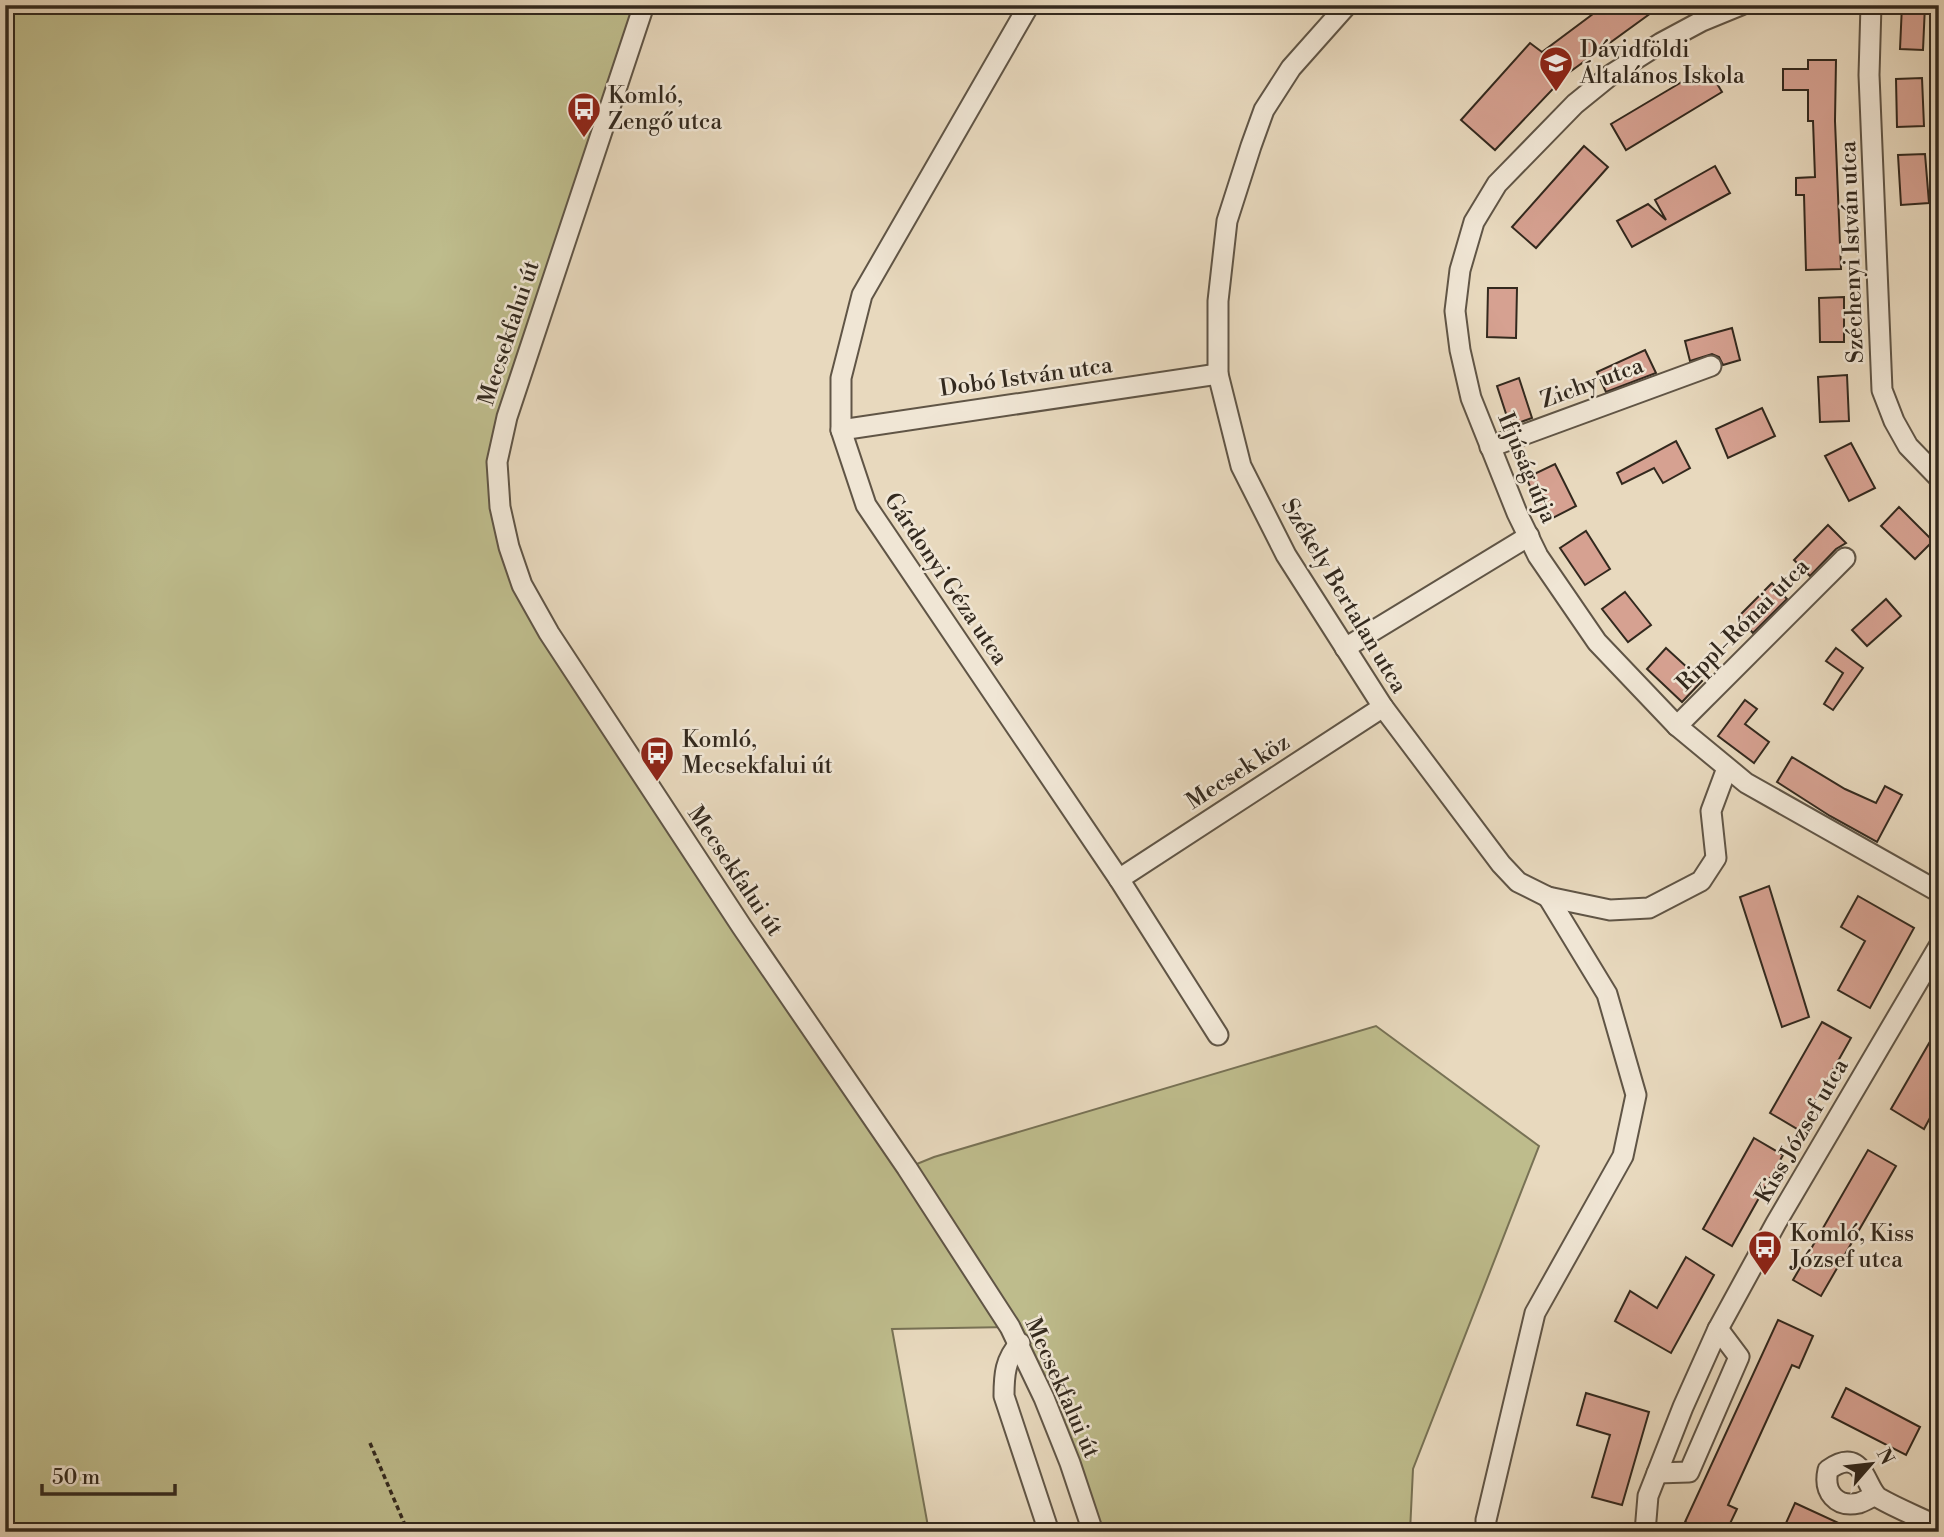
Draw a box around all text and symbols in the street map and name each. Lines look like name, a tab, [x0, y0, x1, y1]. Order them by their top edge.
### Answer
place label: Dávidföldi Általános Iskola	[1579, 36, 1745, 90]
school or university icon: Dávidföldi Általános Iskola	[1537, 44, 1575, 93]
place label: Komló, Zengő utca	[608, 82, 722, 136]
bus stop icon: Komló, Zengő utca	[565, 90, 603, 139]
street label: Széchenyi István utca	[1834, 140, 1870, 364]
street label: Mecsekfalui út	[472, 257, 546, 409]
street label: Dobó István utca	[938, 351, 1115, 403]
street label: Zichy utca	[1537, 351, 1648, 415]
street label: Ifjúság útja	[1491, 409, 1563, 528]
street label: Gárdonyi Géza utca	[878, 488, 1014, 671]
street label: Székely Bertalan utca	[1275, 494, 1413, 699]
street label: Rippl-Rónai utca	[1671, 552, 1816, 697]
place label: Komló, Mecsekfalui út	[682, 726, 833, 780]
street label: Mecsek köz	[1181, 728, 1295, 816]
bus stop icon: Komló, Mecsekfalui út	[638, 734, 676, 783]
street label: Mecsekfalui út	[681, 801, 789, 941]
street label: Kiss József utca	[1749, 1054, 1855, 1208]
place label: Komló, Kiss József utca	[1789, 1220, 1914, 1274]
bus stop icon: Komló, Kiss József utca	[1746, 1228, 1784, 1277]
street label: Mecsekfalui út	[1019, 1313, 1105, 1463]
north arrow	[1836, 1428, 1906, 1498]
text: N	[1871, 1444, 1899, 1469]
scale bar	[42, 1453, 175, 1497]
text: 50 m	[52, 1465, 100, 1491]

